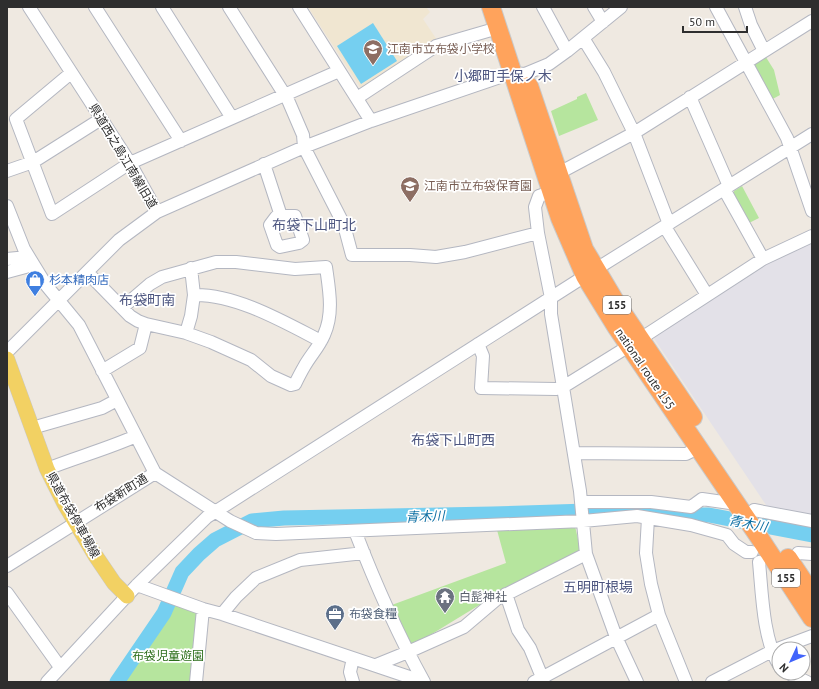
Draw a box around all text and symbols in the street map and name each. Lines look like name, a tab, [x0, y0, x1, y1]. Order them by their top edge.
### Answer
scale bar	[683, 8, 747, 34]
text: 50 m	[689, 14, 715, 29]
school or university icon: 江南市立布袋小学校	[362, 38, 384, 66]
place label: 江南市立布袋小学校	[387, 41, 495, 56]
district label: 小郷町手保ノ木	[454, 67, 552, 85]
street label: 県道西之島江南線旧道	[86, 100, 161, 211]
school or university icon: 江南市立布袋保育園	[399, 175, 421, 203]
place label: 江南市立布袋保育園	[424, 178, 532, 193]
district label: 布袋下山町北	[272, 216, 356, 234]
shop icon: 杉本精肉店	[24, 269, 46, 297]
place label: 杉本精肉店	[49, 272, 109, 287]
district label: 布袋町南	[119, 291, 175, 309]
road number: 155	[603, 296, 631, 314]
street label: national route 155	[613, 325, 678, 412]
district label: 布袋下山町西	[411, 431, 495, 449]
street label: 県道布袋停車場線	[44, 469, 103, 560]
street label: 布袋新町通	[91, 470, 150, 515]
water label: 青木川	[405, 507, 447, 526]
water label: 青木川	[727, 511, 771, 536]
road number: 155	[772, 569, 800, 587]
district label: 五明町根場	[563, 578, 633, 596]
temple icon: 白髭神社	[434, 586, 456, 614]
place label: 白髭神社	[459, 589, 507, 604]
office icon: 布袋食糧	[324, 603, 346, 631]
place label: 布袋食糧	[349, 606, 397, 621]
north arrow	[771, 641, 811, 681]
park label: 布袋児童遊園	[132, 648, 204, 663]
text: N	[776, 660, 791, 675]

